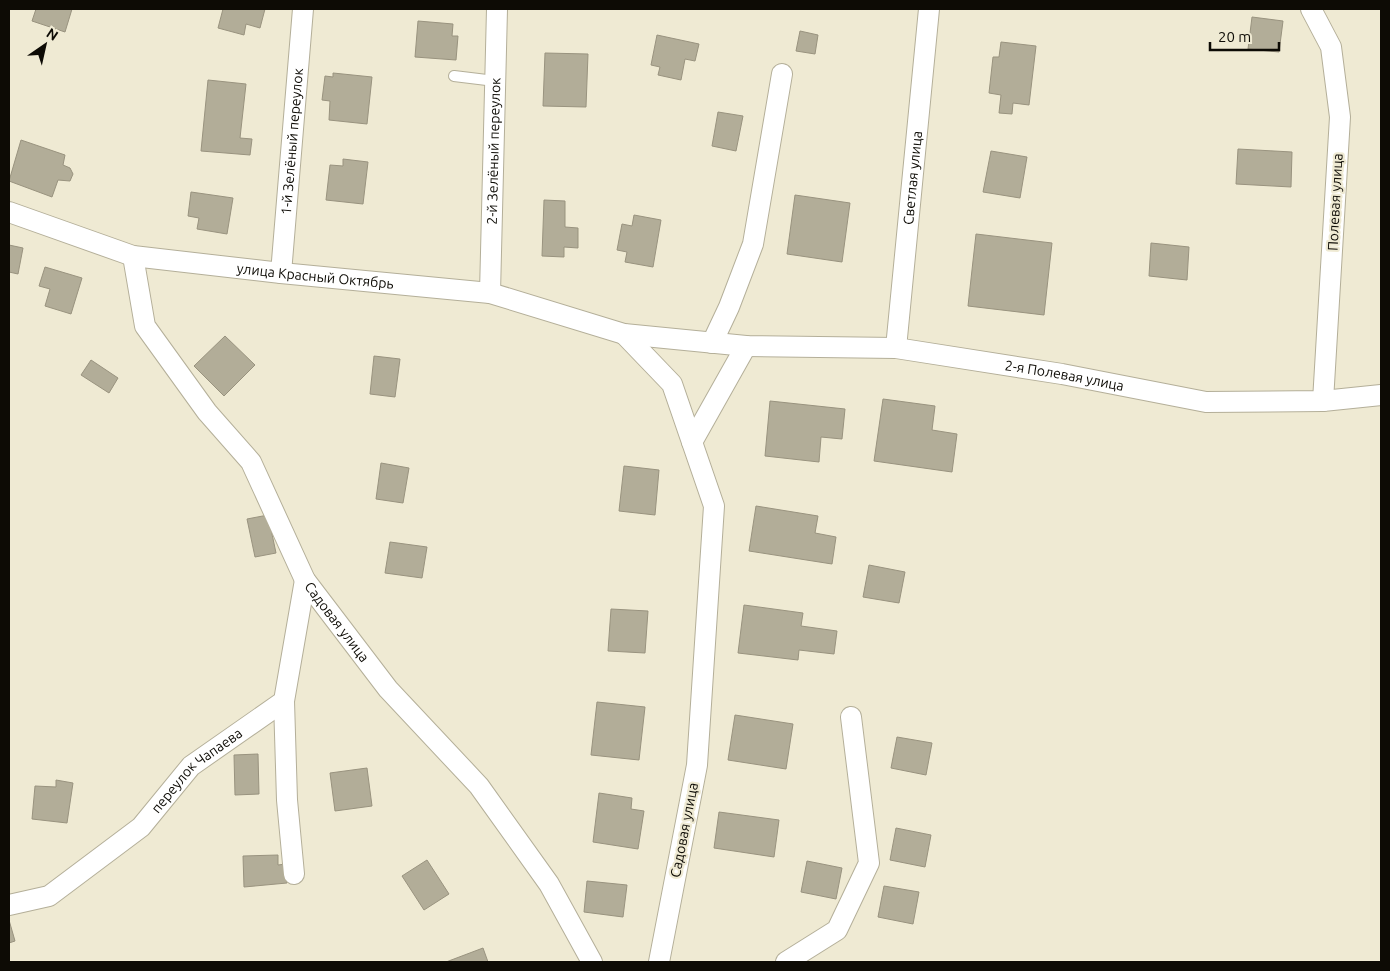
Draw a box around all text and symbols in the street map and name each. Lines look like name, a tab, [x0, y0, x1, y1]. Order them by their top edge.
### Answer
north arrow	[20, 20, 70, 70]
scale bar	[1210, 20, 1279, 52]
text: N	[43, 25, 61, 44]
text: 20 m	[1218, 28, 1251, 45]
street label: 1-й Зелёный переулок	[278, 68, 306, 215]
street label: 2-й Зелёный переулок	[484, 77, 503, 225]
street label: Светлая улица	[900, 130, 925, 226]
street label: Полевая улица	[1324, 153, 1346, 251]
street label: улица Красный Октябрь	[236, 260, 395, 292]
street label: 2-я Полевая улица	[1004, 357, 1125, 394]
street label: Садовая улица	[301, 579, 372, 665]
street label: переулок Чапаева	[148, 725, 245, 816]
street label: Садовая улица	[667, 781, 701, 879]

